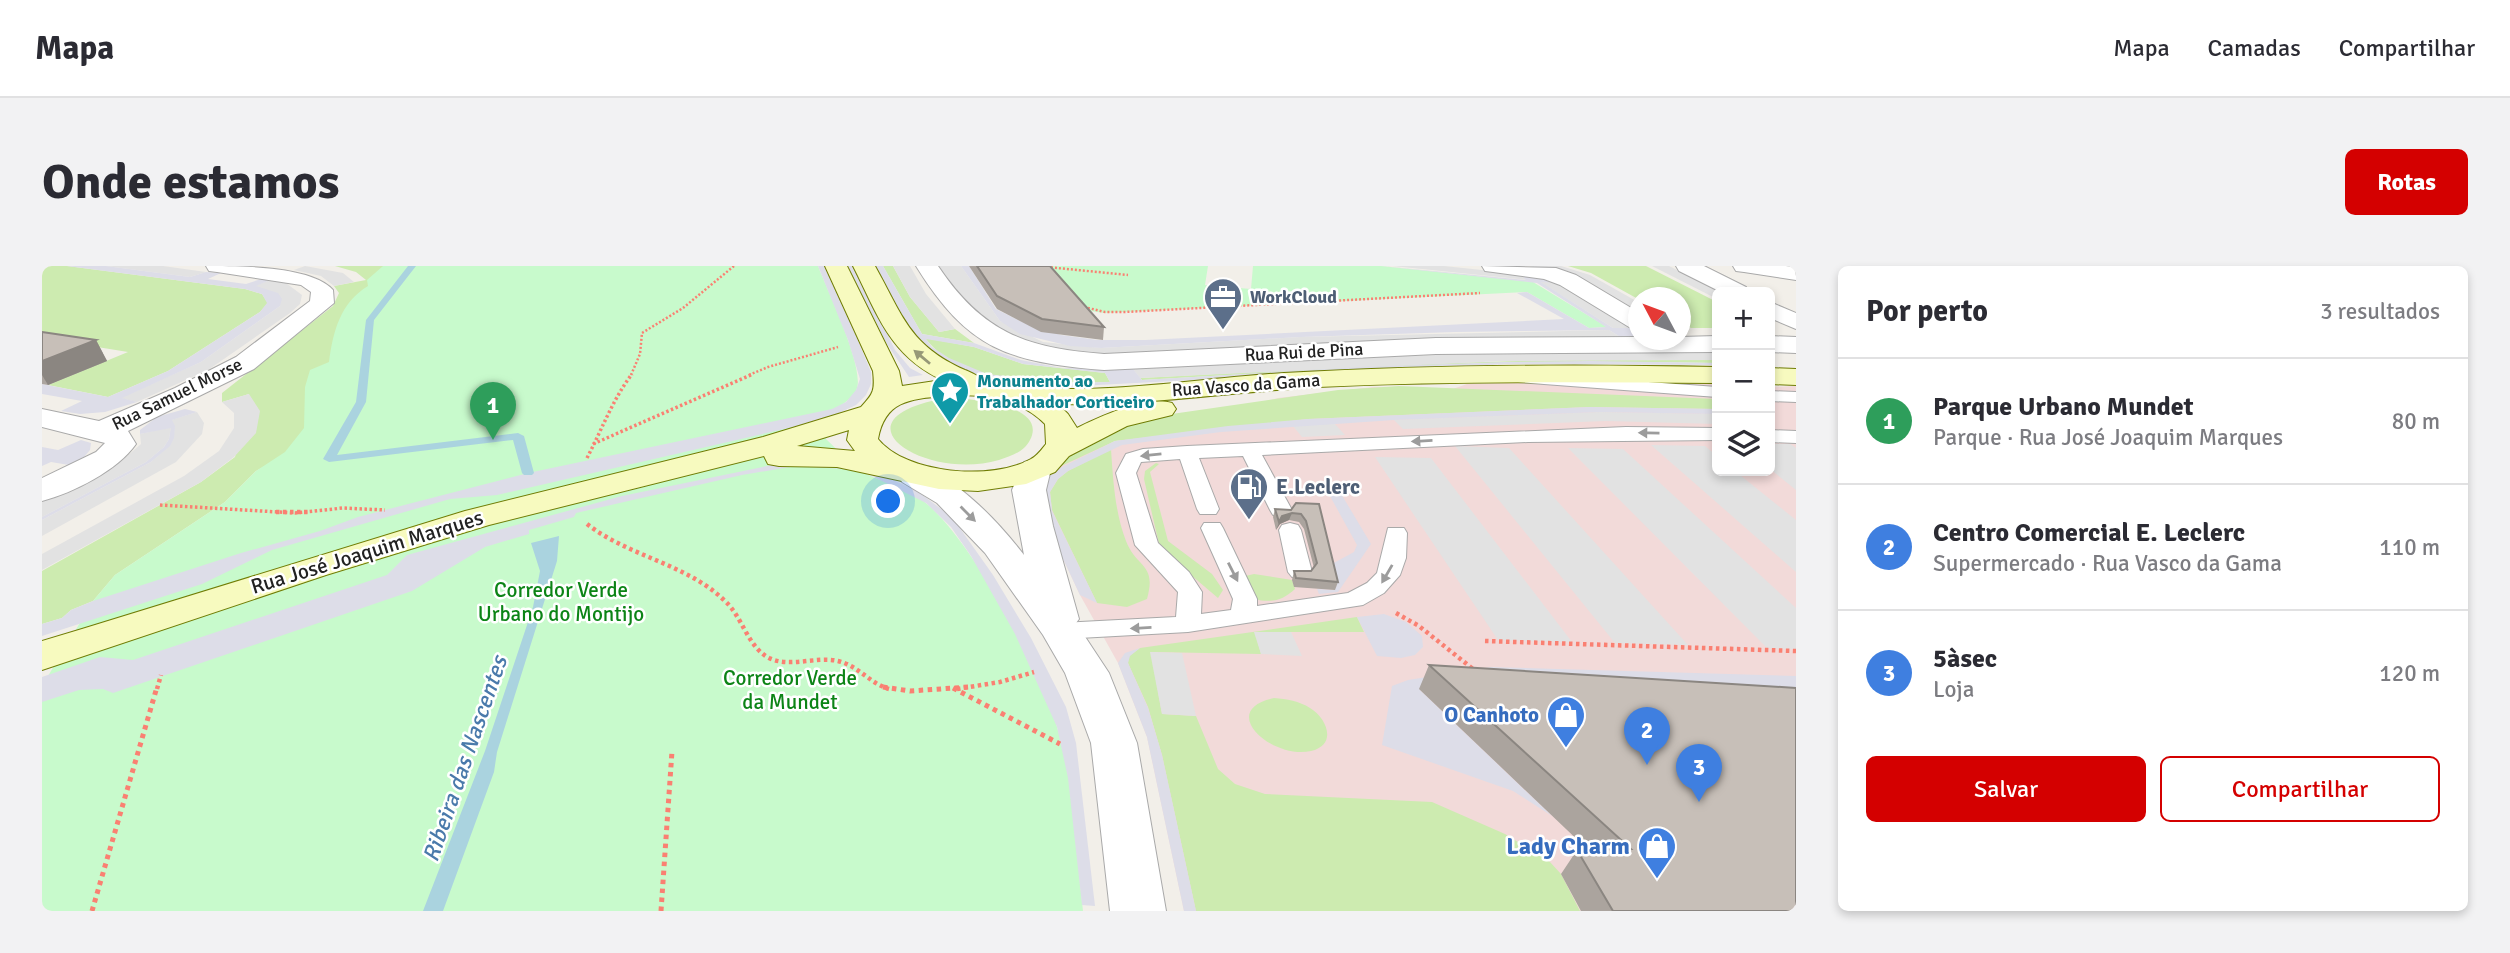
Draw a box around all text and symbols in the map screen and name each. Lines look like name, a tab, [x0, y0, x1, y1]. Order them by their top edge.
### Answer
text: Mapa	[35, 28, 114, 69]
text: Mapa	[2113, 33, 2170, 63]
text: Camadas	[2208, 33, 2301, 63]
text: Compartilhar	[2339, 33, 2475, 63]
button: Rotas	[2345, 149, 2468, 215]
text: Onde estamos	[42, 152, 339, 212]
office icon: WorkCloud	[1202, 276, 1244, 331]
place label: WorkCloud	[1250, 286, 1337, 308]
north arrow	[1628, 287, 1691, 350]
map controls	[1712, 287, 1775, 476]
button: +	[1712, 287, 1775, 350]
text: Por perto	[1866, 293, 1988, 330]
text: 3 resultados	[2320, 297, 2440, 326]
street label: Rua Rui de Pina	[1244, 338, 1364, 366]
one-way arrow	[914, 350, 931, 365]
button: −	[1712, 350, 1775, 413]
street label: Rua Samuel Morse	[108, 353, 246, 435]
street label: Rua Vasco da Gama	[1171, 369, 1321, 401]
place icon: Monumento ao Trabalhador Corticeiro	[929, 370, 971, 425]
place label: Monumento ao Trabalhador Corticeiro	[977, 370, 1154, 413]
pin: 1	[470, 382, 516, 440]
text: Parque Urbano Mundet	[1933, 391, 2193, 423]
text: 1	[1883, 407, 1895, 436]
text: 80 m	[2392, 407, 2440, 436]
button: layers	[1712, 413, 1775, 476]
text: Parque · Rua José Joaquim Marques	[1933, 423, 2283, 452]
one-way arrow	[1638, 427, 1660, 439]
one-way arrow	[1410, 436, 1432, 447]
one-way arrow	[1140, 450, 1162, 461]
fuel station icon: E.Leclerc	[1228, 466, 1270, 521]
place label: E.Leclerc	[1276, 474, 1360, 500]
your location	[871, 484, 905, 518]
street label: Rua José Joaquim Marques	[248, 504, 486, 600]
one-way arrow	[959, 506, 976, 522]
text: Centro Comercial E. Leclerc	[1933, 517, 2245, 549]
text: 2	[1883, 533, 1895, 562]
text: 110 m	[2379, 533, 2440, 562]
text: Supermercado · Rua Vasco da Gama	[1933, 549, 2282, 578]
one-way arrow	[1227, 562, 1238, 582]
one-way arrow	[1381, 565, 1393, 584]
park label: Corredor Verde Urbano do Montijo	[478, 577, 644, 627]
one-way arrow	[1130, 623, 1152, 634]
text: 5àsec	[1933, 643, 1997, 675]
water label: Ribeira das Nascentes	[416, 651, 514, 866]
text: 3	[1883, 659, 1895, 688]
text: 120 m	[2379, 659, 2440, 688]
park label: Corredor Verde da Mundet	[723, 665, 857, 715]
text: Loja	[1933, 675, 1974, 704]
shop icon: O Canhoto	[1545, 694, 1587, 749]
place label: O Canhoto	[1444, 702, 1539, 728]
pin: 2	[1624, 707, 1670, 765]
pin: 3	[1676, 744, 1722, 802]
button: Salvar	[1866, 756, 2146, 822]
button: Compartilhar	[2160, 756, 2440, 822]
shop icon: Lady Charm	[1636, 825, 1678, 880]
place label: Lady Charm	[1506, 831, 1630, 861]

